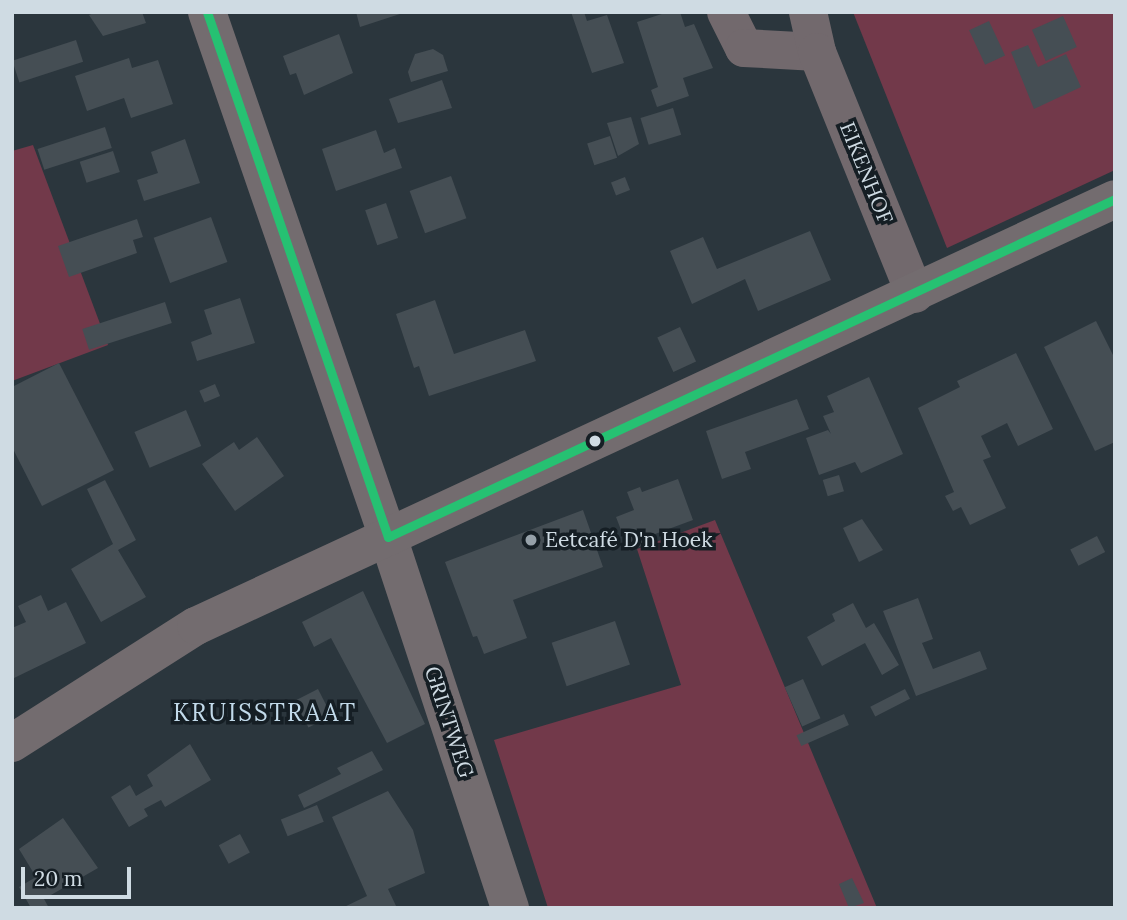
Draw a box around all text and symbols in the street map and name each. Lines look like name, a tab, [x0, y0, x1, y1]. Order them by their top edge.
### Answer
street label: EIKENHOF	[834, 118, 898, 228]
unlabelled marker	[588, 434, 602, 448]
place label: Eetcafé D'n Hoek	[545, 527, 712, 553]
marker: Eetcafé D'n Hoek	[523, 532, 539, 548]
street label: GRINTWEG	[419, 663, 479, 781]
district label: KRUISSTRAAT	[174, 699, 356, 727]
scale bar	[24, 853, 135, 897]
text: 20 m	[34, 865, 83, 892]

